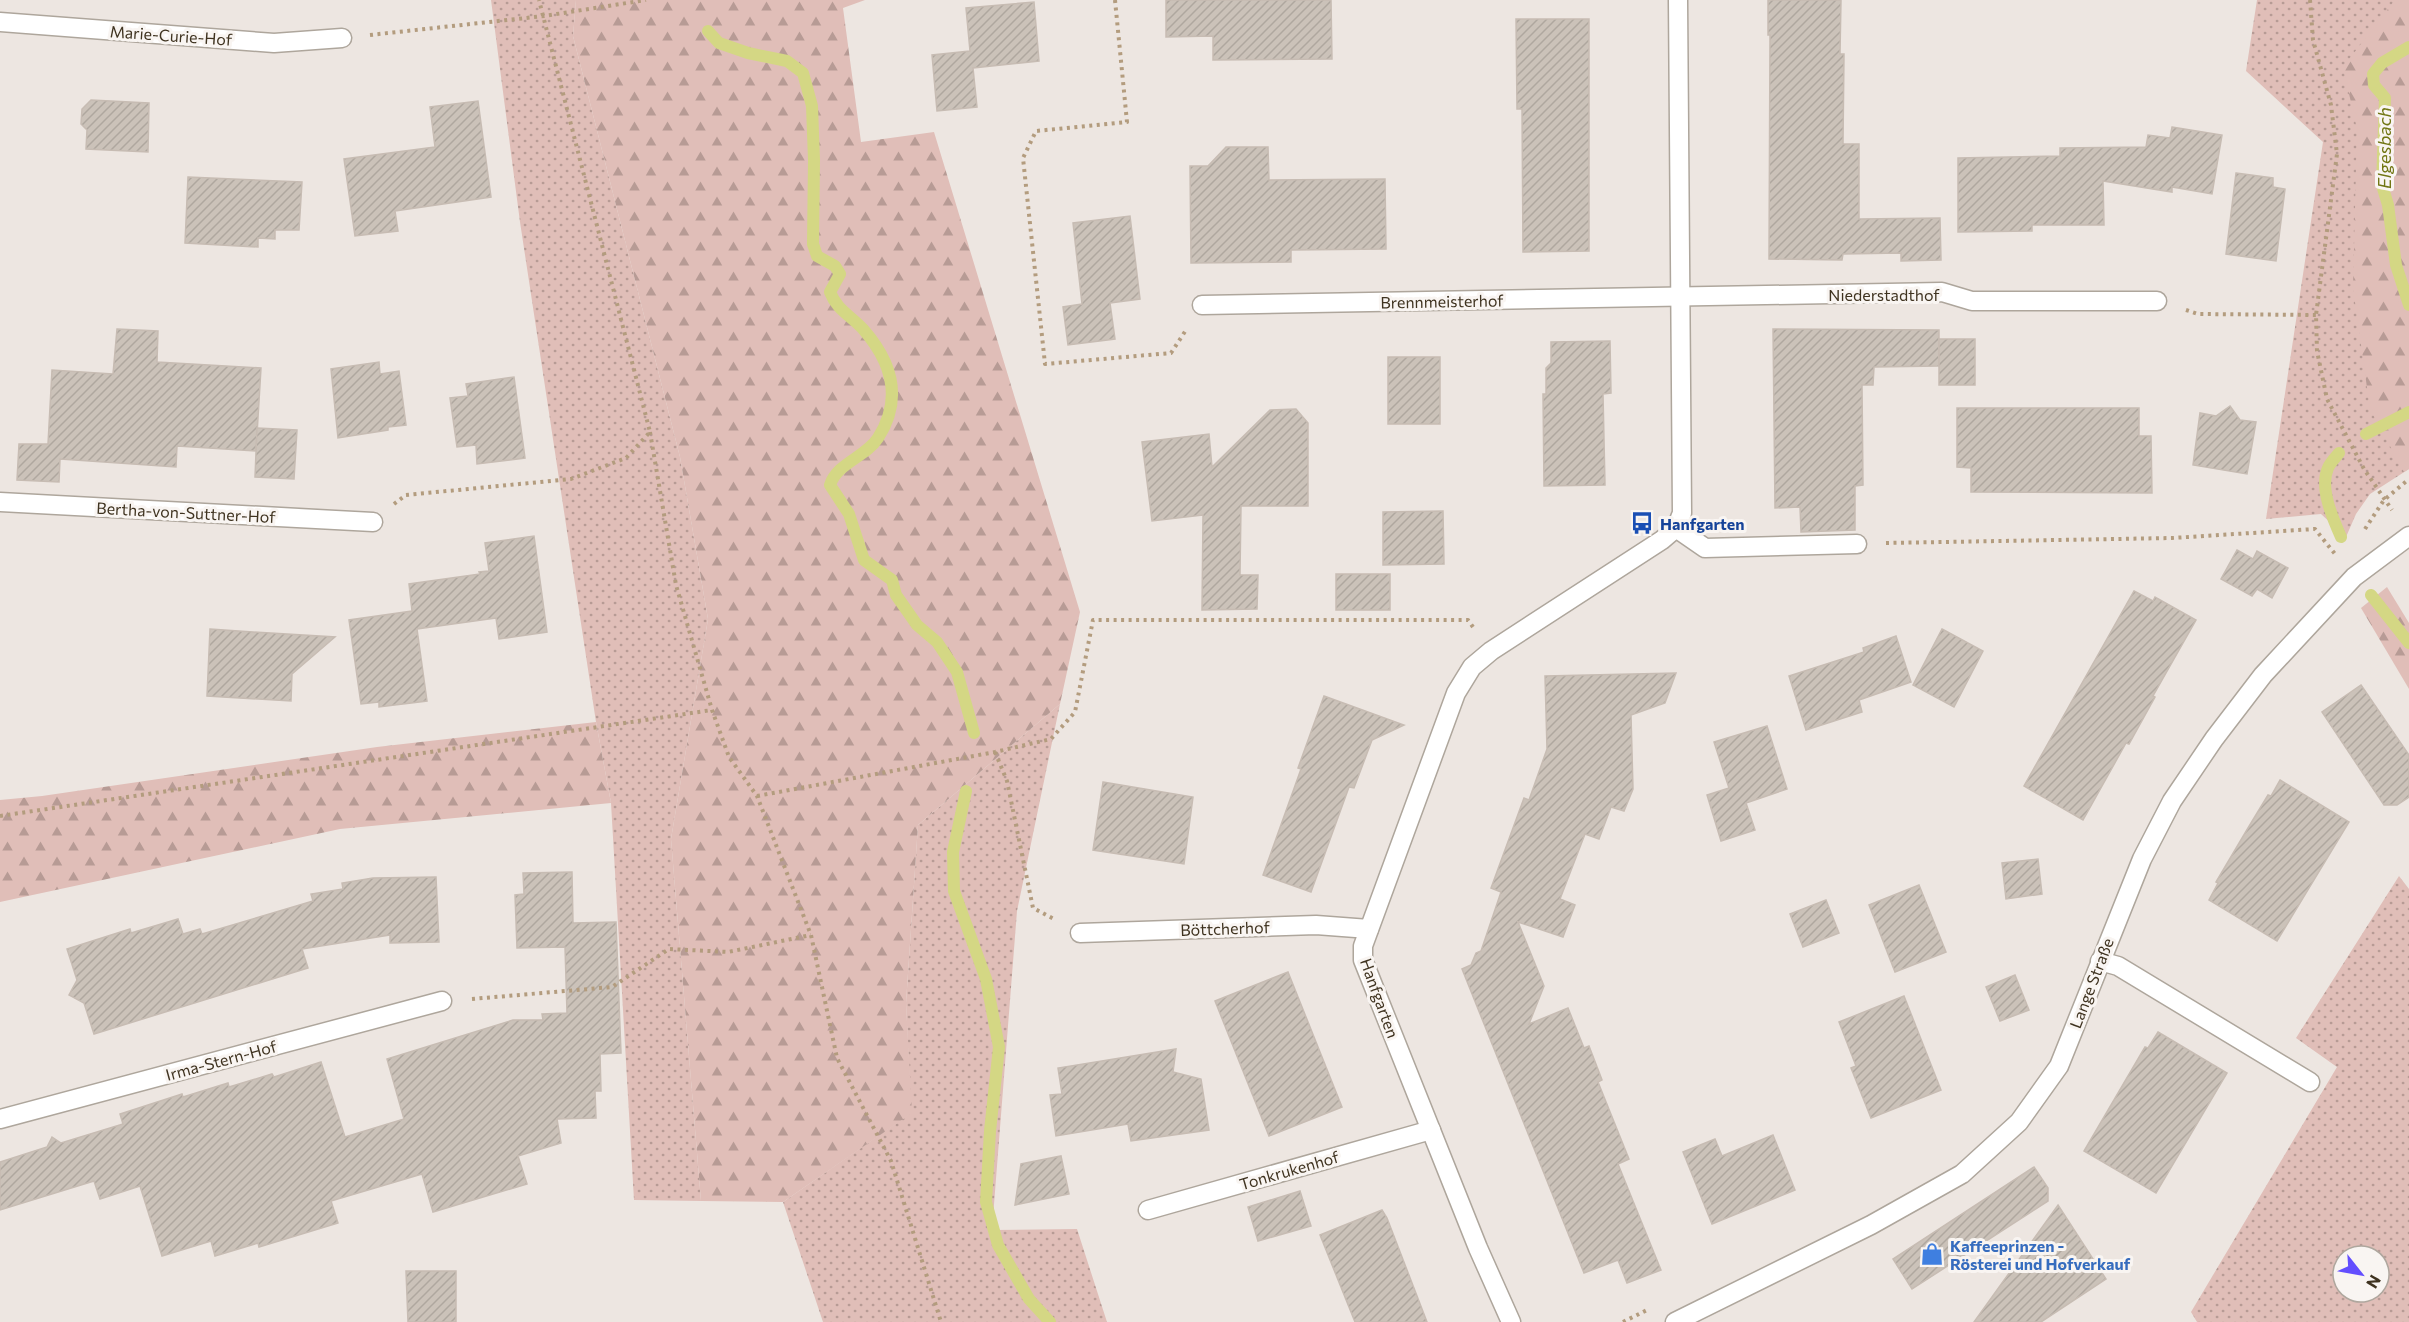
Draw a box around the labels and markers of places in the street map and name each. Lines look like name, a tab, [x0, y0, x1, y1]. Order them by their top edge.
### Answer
bus stop icon: Hanfgarten	[1629, 510, 1655, 536]
place label: Hanfgarten	[1660, 514, 1744, 533]
place label: Kaffeeprinzen - Rösterei und Hofverkauf	[1950, 1236, 2131, 1273]
shop icon: Kaffeeprinzen - Rösterei und Hofverkauf	[1919, 1241, 1945, 1267]

